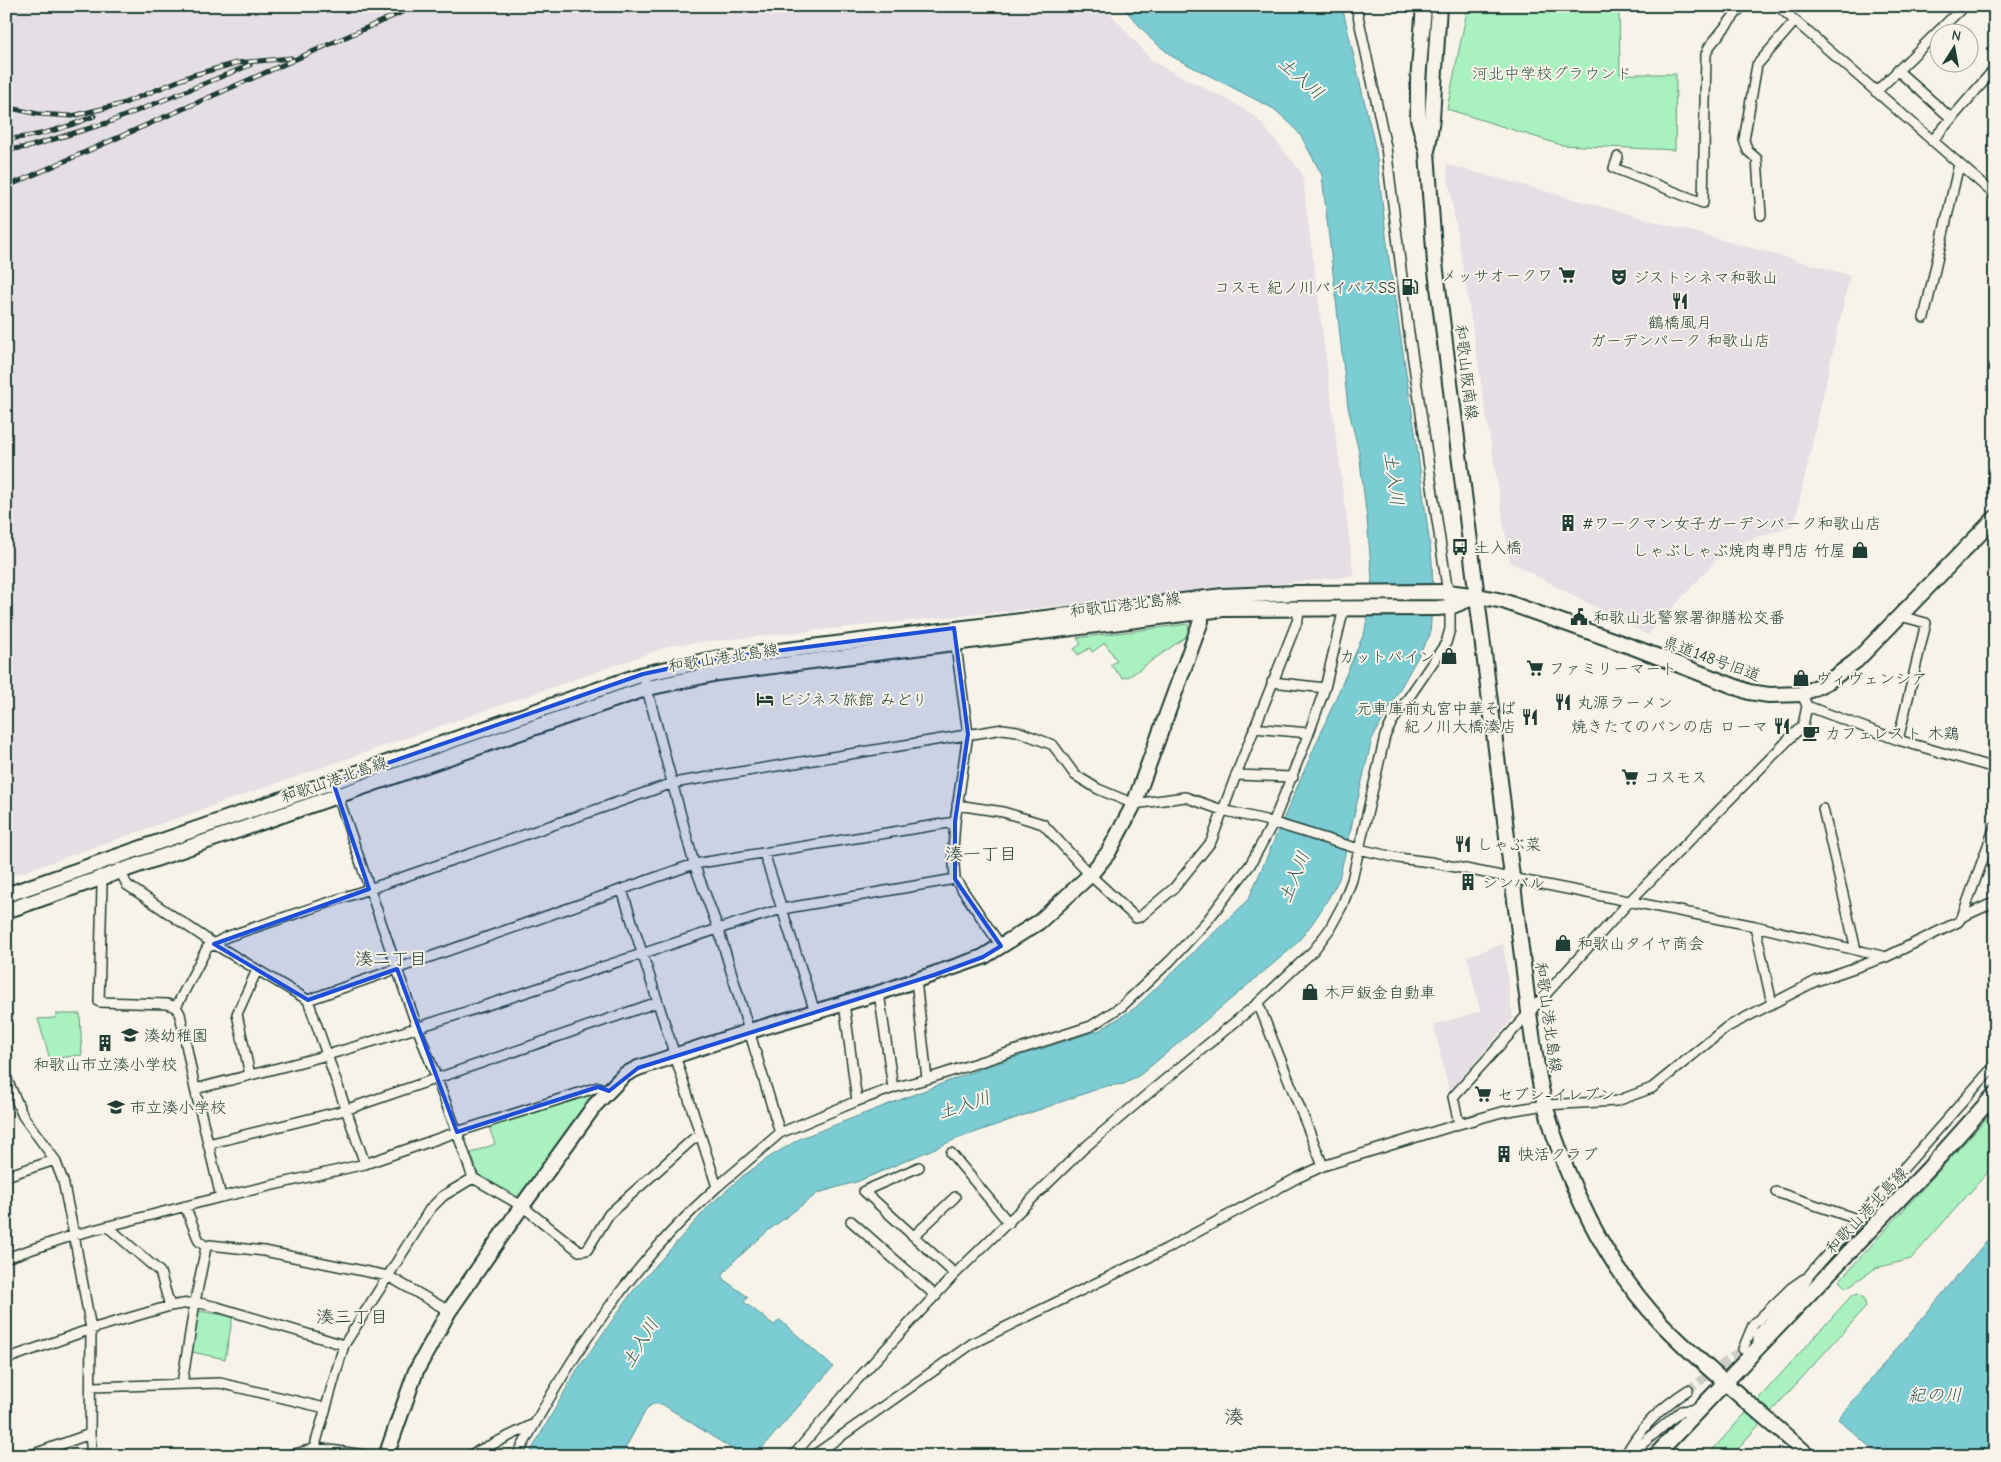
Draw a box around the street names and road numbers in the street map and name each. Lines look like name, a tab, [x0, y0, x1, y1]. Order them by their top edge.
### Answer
street label: 和歌山阪南線	[1451, 323, 1481, 421]
street label: 和歌山港北島線	[1068, 589, 1182, 621]
street label: 県道148号旧道	[1661, 633, 1763, 685]
street label: 和歌山港北島線	[666, 640, 780, 676]
street label: 和歌山港北島線	[278, 753, 390, 807]
street label: 和歌山港北島線	[1531, 960, 1565, 1074]
street label: 和歌山港北島線	[1822, 1164, 1912, 1258]

